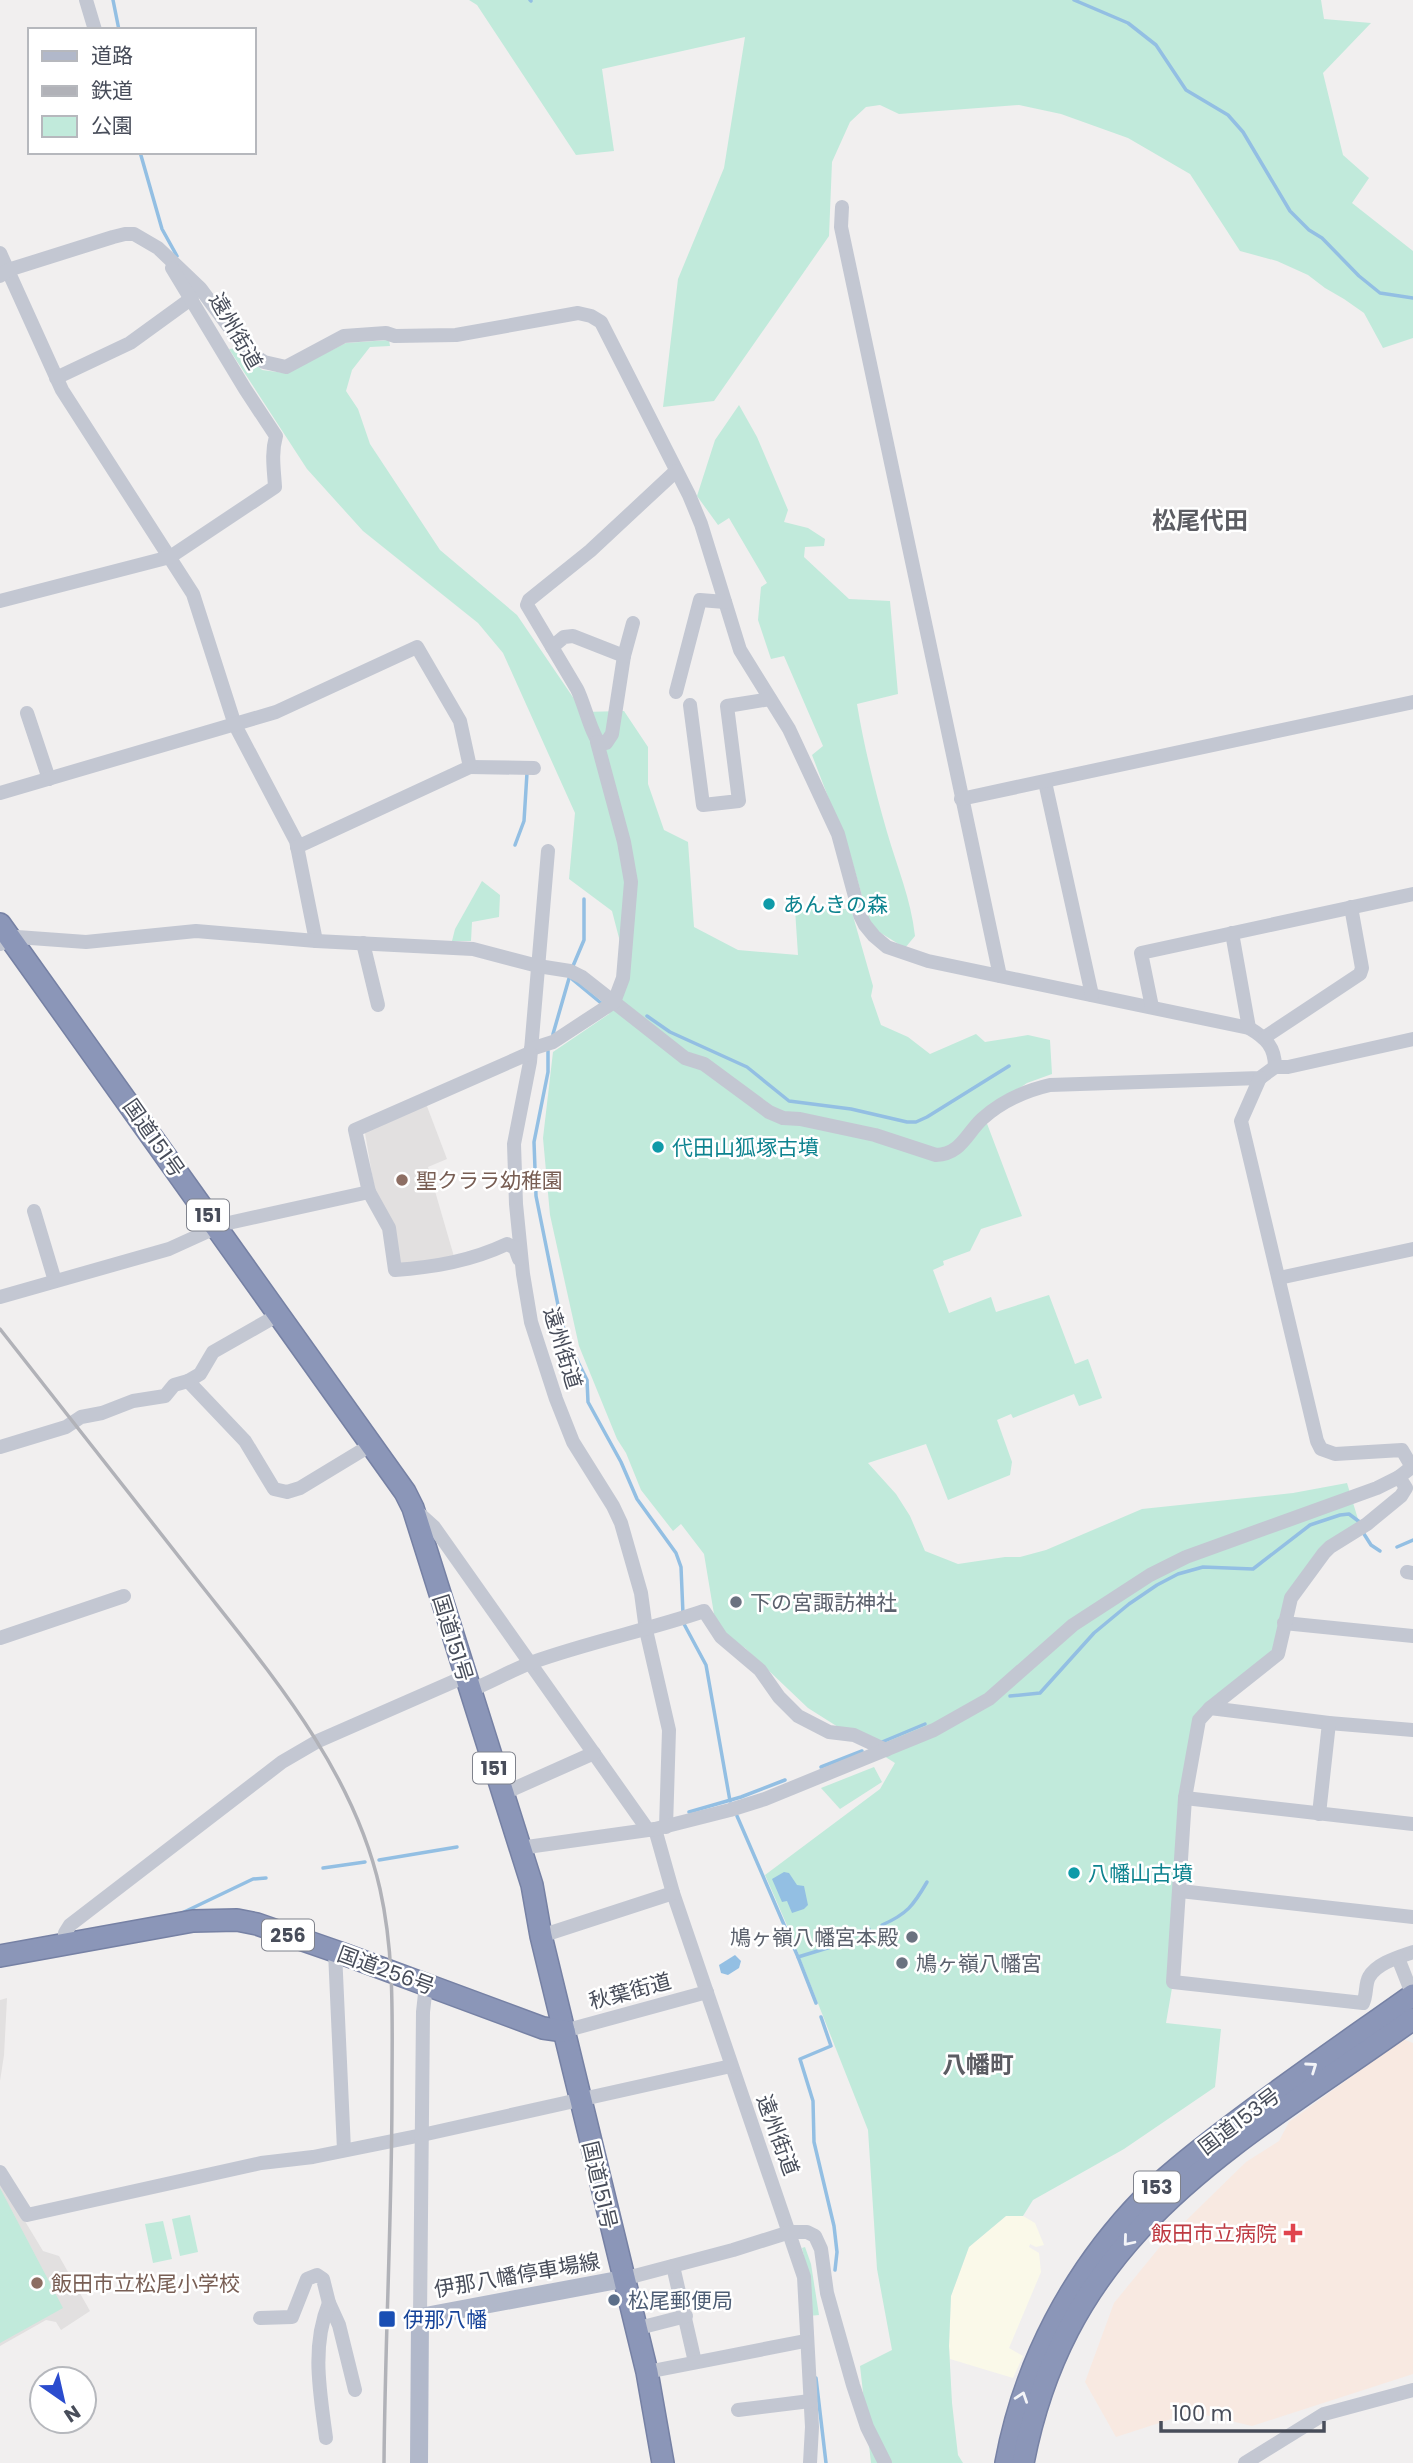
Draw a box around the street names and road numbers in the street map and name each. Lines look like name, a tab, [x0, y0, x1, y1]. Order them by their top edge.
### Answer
street label: 遠州街道	[202, 287, 270, 375]
street label: 国道151号	[116, 1093, 192, 1183]
road number: 151	[187, 1200, 229, 1231]
street label: 遠州街道	[537, 1304, 589, 1392]
street label: 国道151号	[426, 1591, 480, 1685]
road number: 151	[473, 1752, 515, 1784]
road number: 256	[262, 1920, 314, 1951]
street label: 国道256号	[333, 1939, 439, 2001]
street label: 秋葉街道	[586, 1966, 674, 2016]
street label: 国道153号	[1192, 2081, 1286, 2161]
street label: 遠州街道	[750, 2091, 806, 2179]
street label: 国道151号	[576, 2138, 624, 2232]
road number: 153	[1134, 2172, 1180, 2202]
street label: 伊那八幡停車場線	[432, 2246, 602, 2304]

